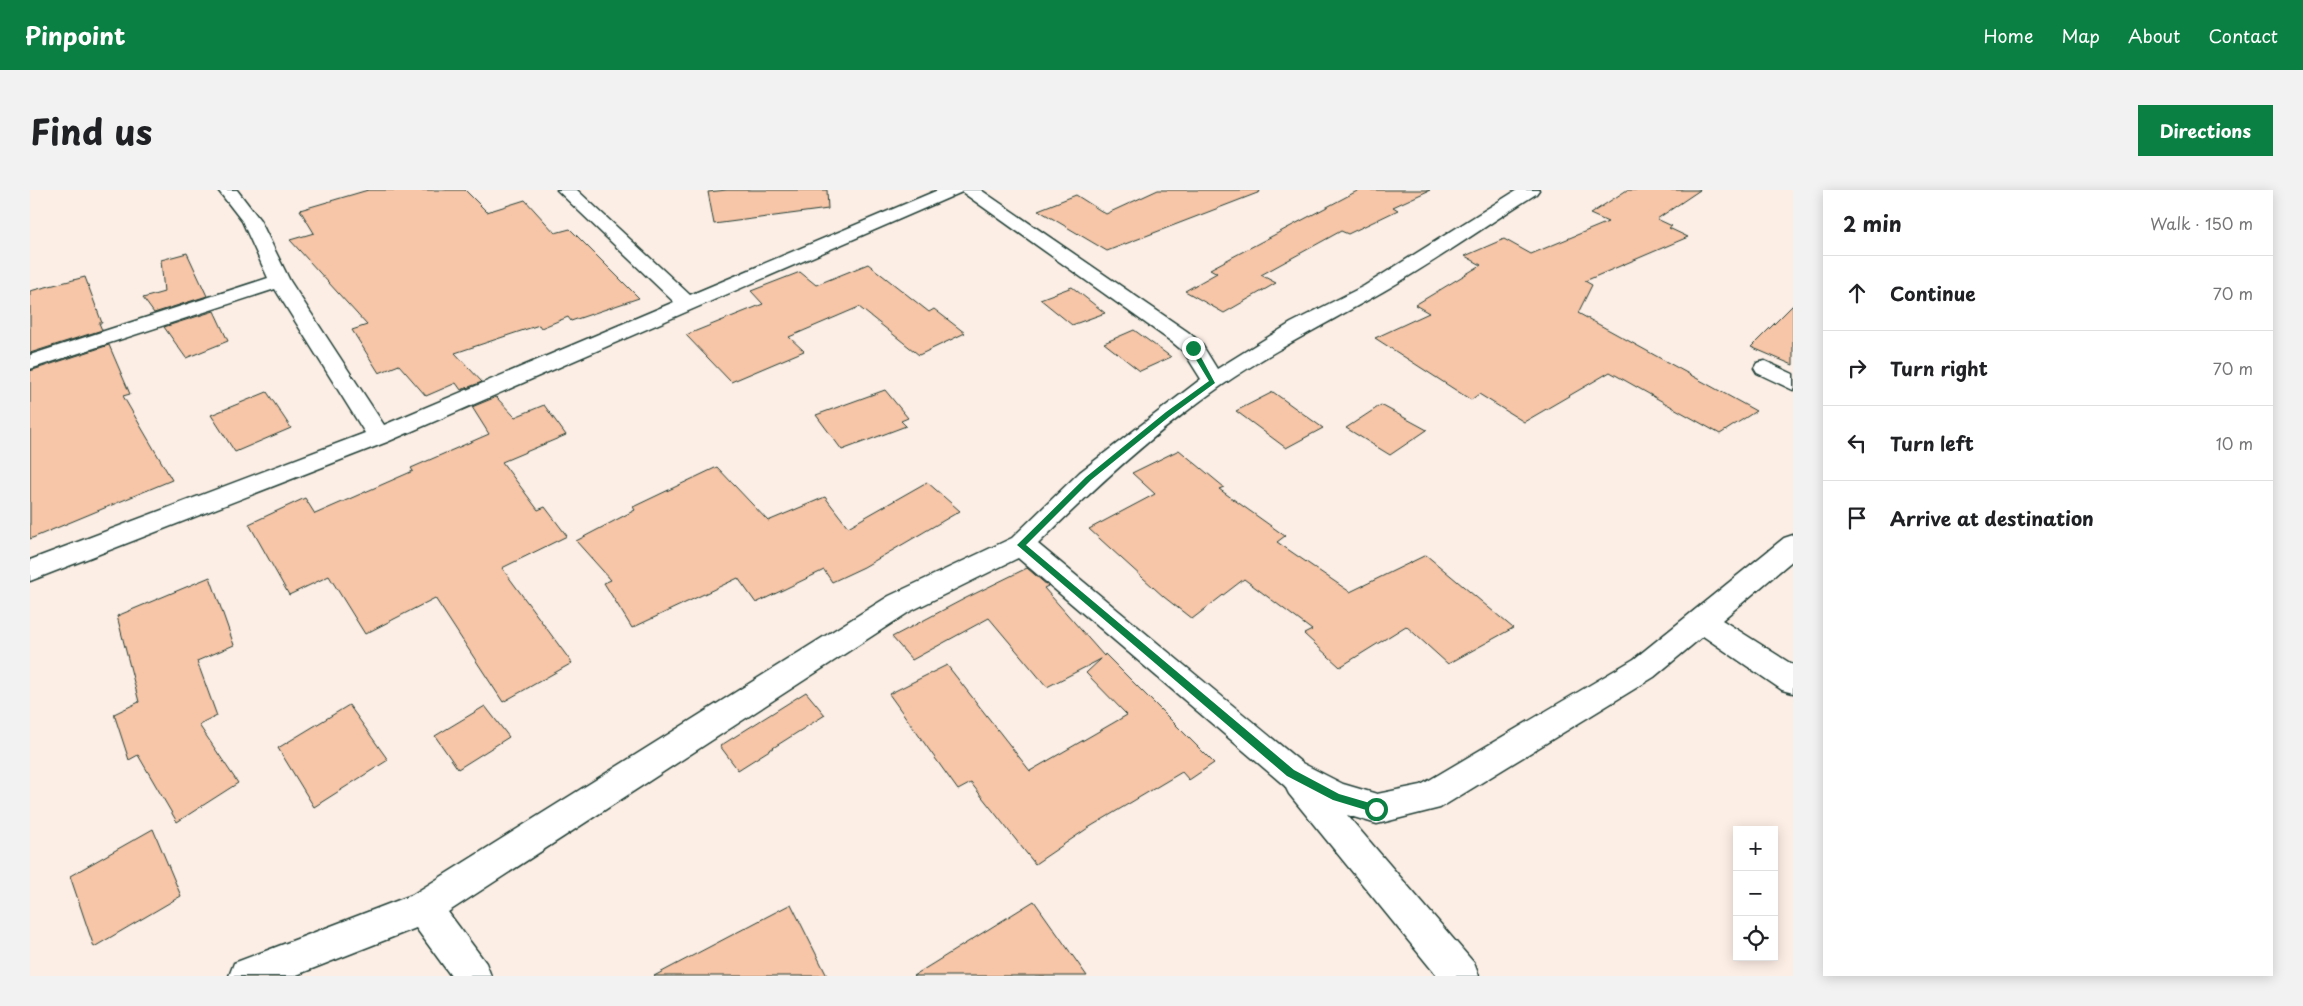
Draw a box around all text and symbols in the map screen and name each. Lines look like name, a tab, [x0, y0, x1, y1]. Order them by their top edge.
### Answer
text: Pinpoint	[25, 17, 126, 53]
text: Home	[1983, 22, 2033, 49]
text: Map	[2061, 22, 2100, 49]
text: About	[2128, 22, 2180, 49]
text: Contact	[2208, 22, 2278, 49]
text: Find us	[30, 104, 152, 157]
button: Directions	[2138, 105, 2273, 156]
text: 2 min	[1843, 207, 1902, 239]
text: Walk · 150 m	[2150, 211, 2253, 235]
icon: ahead	[1843, 279, 1871, 307]
text: Continue	[1890, 279, 1976, 307]
text: 70 m	[2213, 281, 2253, 305]
route end	[1182, 337, 1205, 360]
icon: right	[1843, 354, 1871, 382]
text: Turn right	[1890, 354, 1988, 382]
text: 70 m	[2213, 356, 2253, 380]
icon: left	[1843, 429, 1871, 457]
text: Turn left	[1890, 429, 1974, 457]
text: 10 m	[2216, 431, 2253, 455]
icon: arrive	[1843, 504, 1871, 532]
text: Arrive at destination	[1890, 504, 2094, 532]
route start	[1365, 798, 1388, 821]
map controls	[1733, 826, 1778, 961]
button: +	[1733, 826, 1778, 871]
button: −	[1733, 871, 1778, 916]
button: locate	[1733, 916, 1778, 961]

